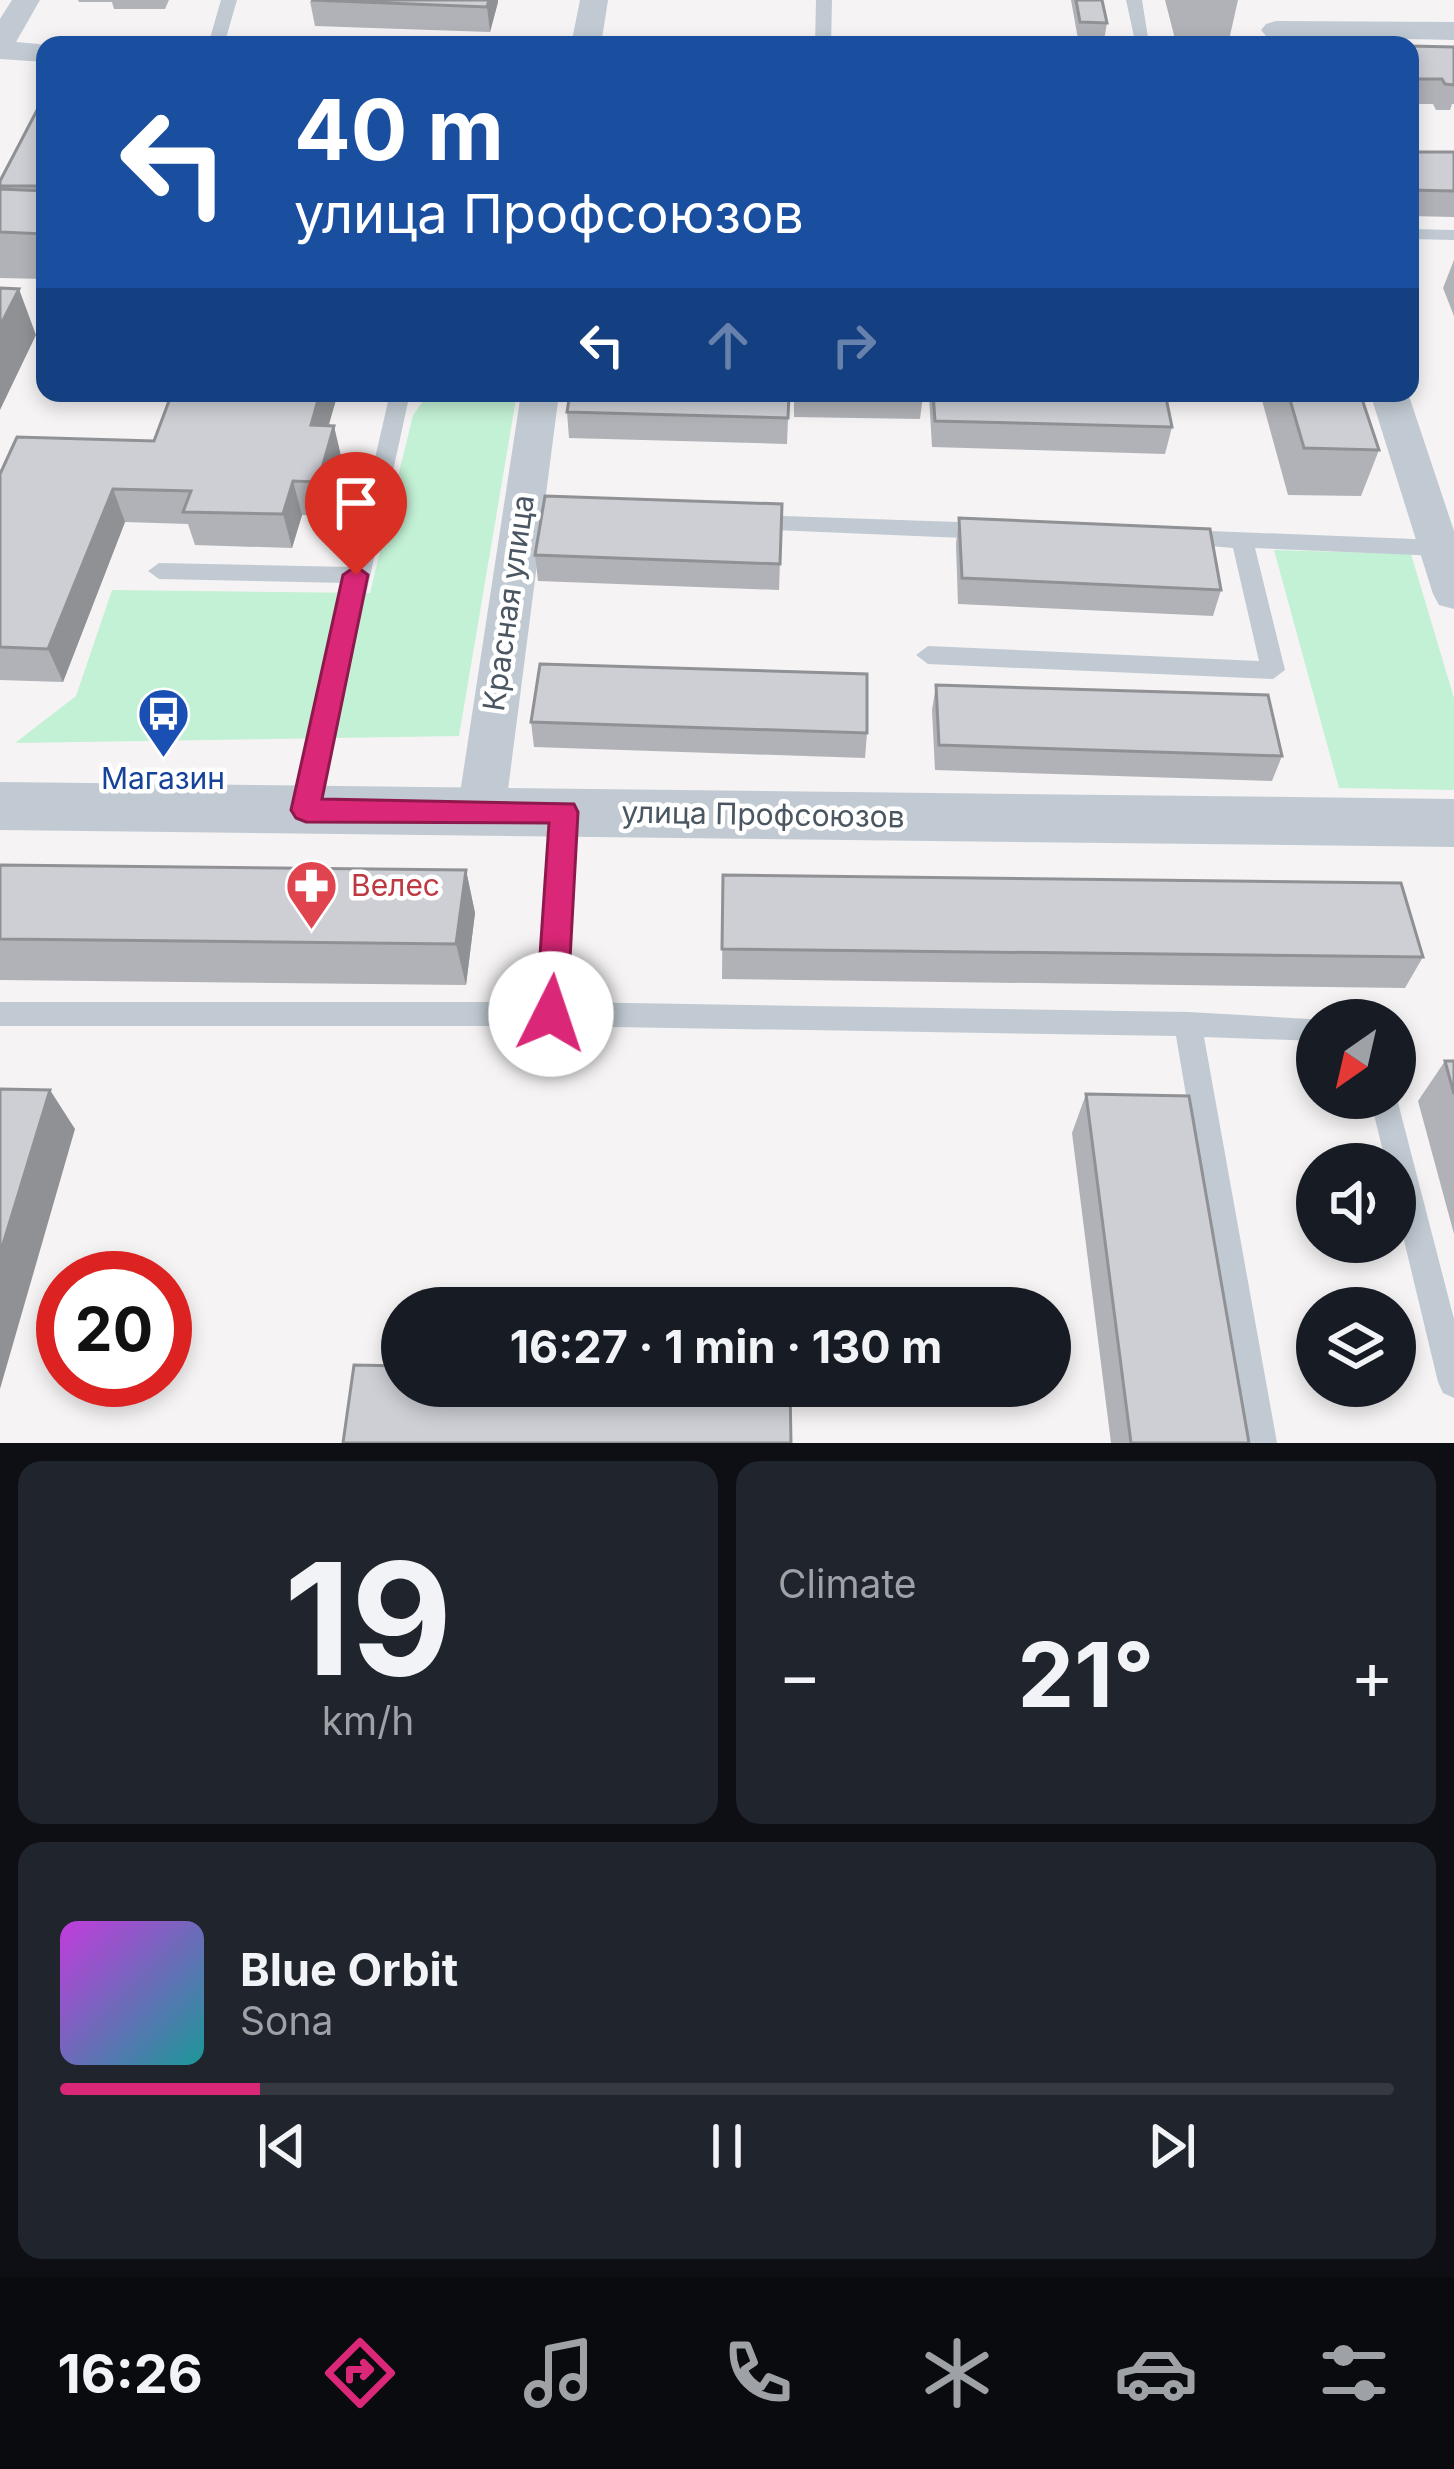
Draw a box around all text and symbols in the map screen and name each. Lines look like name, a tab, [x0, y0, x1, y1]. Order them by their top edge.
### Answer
text: 40 m	[294, 79, 504, 180]
icon: left	[96, 84, 252, 240]
text: улица Профсоюзов	[294, 181, 804, 246]
icon: left	[569, 312, 635, 378]
icon: ahead	[695, 312, 761, 378]
icon: right	[821, 312, 887, 378]
pin	[305, 452, 407, 575]
icon: arrive	[323, 470, 389, 536]
street label: Красная улица	[475, 493, 541, 713]
bus stop icon: Магазин	[135, 686, 191, 760]
place label: Магазин	[101, 760, 225, 796]
street label: улица Профсоюзов	[621, 794, 905, 834]
pharmacy icon: Велес	[284, 858, 340, 932]
place label: Велес	[351, 867, 440, 903]
position arrow	[488, 951, 614, 1077]
north arrow	[1296, 999, 1416, 1119]
map controls	[1296, 999, 1416, 1407]
button: sound	[1296, 1143, 1416, 1263]
speed limit sign: 20	[36, 1251, 192, 1407]
button: layers	[1296, 1287, 1416, 1407]
text: 16:27 · 1 min · 130 m	[510, 1319, 942, 1374]
text: 19	[284, 1524, 452, 1713]
text: Climate	[778, 1560, 917, 1607]
text: 21°	[1018, 1620, 1154, 1729]
text: −	[778, 1635, 822, 1715]
text: +	[1350, 1635, 1394, 1715]
text: km/h	[322, 1697, 414, 1744]
text: Blue Orbit	[240, 1942, 458, 1997]
text: Sona	[240, 1997, 333, 2044]
icon: previous	[249, 2113, 315, 2179]
icon: pause	[694, 2113, 760, 2179]
icon: next	[1139, 2113, 1205, 2179]
icon: directions	[318, 2331, 402, 2415]
icon: music	[517, 2331, 601, 2415]
icon: phone	[716, 2331, 800, 2415]
icon: climate	[915, 2331, 999, 2415]
icon: car	[1114, 2331, 1198, 2415]
icon: filters	[1312, 2331, 1396, 2415]
text: 16:26	[57, 2341, 203, 2406]

